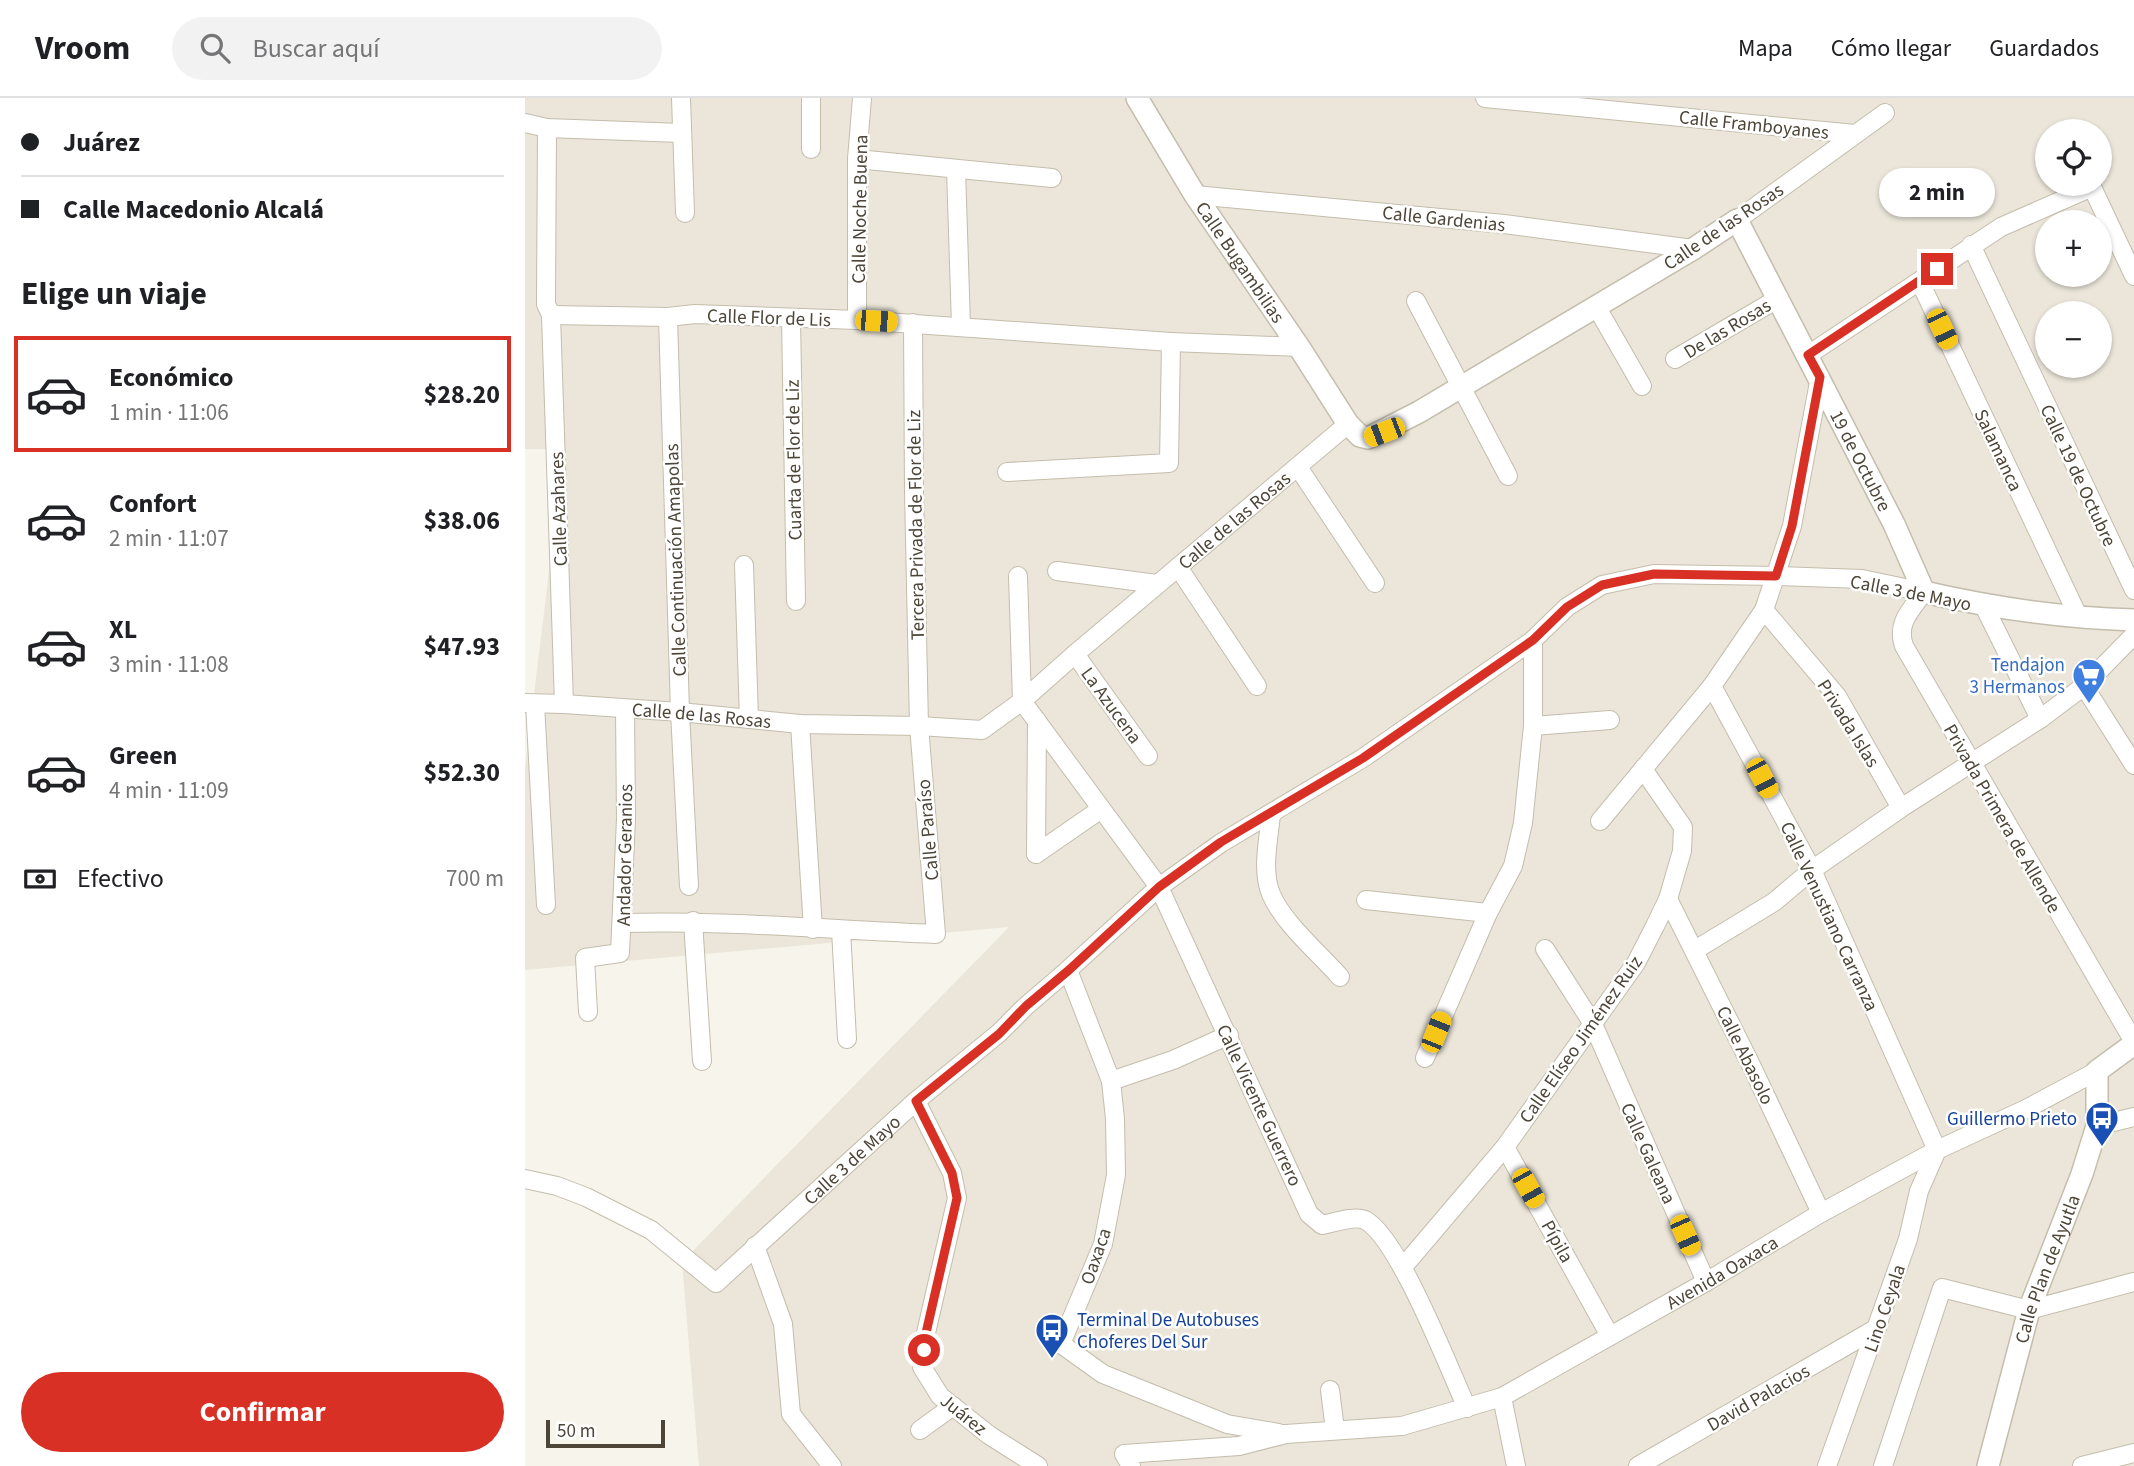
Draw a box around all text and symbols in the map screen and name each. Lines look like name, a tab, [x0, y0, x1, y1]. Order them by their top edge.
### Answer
search box	[172, 17, 662, 80]
text: Vroom	[35, 25, 130, 72]
icon: search	[196, 29, 234, 67]
text: Buscar aquí	[252, 30, 380, 67]
text: Mapa	[1738, 31, 1793, 66]
text: Cómo llegar	[1831, 31, 1951, 66]
text: Guardados	[1989, 31, 2099, 66]
street label: Calle Framboyanes	[1678, 104, 1830, 147]
map controls	[2035, 119, 2112, 378]
button: locate	[2035, 119, 2112, 196]
text: Juárez	[63, 124, 140, 161]
street label: Calle Noche Buena	[846, 134, 875, 284]
callout: 2 min	[1879, 167, 1995, 216]
text: 2 min	[1909, 176, 1965, 209]
street label: Calle de las Rosas	[1658, 177, 1789, 277]
text: Calle Macedonio Alcalá	[63, 191, 324, 228]
street label: Calle Bugambilias	[1188, 197, 1291, 329]
street label: Calle Gardenias	[1381, 200, 1507, 239]
button: +	[2035, 210, 2112, 287]
route end	[1921, 253, 1953, 285]
text: Elige un viaje	[21, 271, 207, 317]
street label: De las Rosas	[1679, 293, 1777, 366]
button: −	[2035, 301, 2112, 378]
street label: Calle Flor de Lis	[707, 303, 831, 334]
car	[1924, 306, 1961, 352]
car	[855, 309, 898, 333]
text: Económico	[109, 359, 234, 396]
icon: car	[25, 363, 88, 426]
text: $28.20	[424, 376, 500, 413]
street label: Cuarta de Flor de Liz	[780, 379, 809, 541]
text: 1 min · 11:06	[109, 396, 229, 429]
street label: Calle 19 de Octubre	[2033, 400, 2122, 551]
street label: Salamanca	[1967, 405, 2028, 496]
street label: 19 de Octubre	[1822, 406, 1897, 516]
street label: Tercera Privada de Flor de Liz	[901, 410, 932, 640]
car	[1361, 415, 1408, 449]
street label: Calle Continuación Amapolas	[659, 443, 694, 677]
street label: Calle Azahares	[544, 451, 575, 567]
street label: Calle de las Rosas	[1173, 466, 1297, 577]
text: Confort	[109, 485, 197, 522]
icon: car	[25, 489, 88, 552]
text: $38.06	[424, 502, 500, 539]
text: 2 min · 11:07	[109, 522, 229, 555]
street label: Calle 3 de Mayo	[1848, 569, 1974, 618]
text: XL	[109, 611, 137, 648]
icon: car	[25, 615, 88, 678]
text: $47.93	[424, 628, 500, 665]
text: 3 min · 11:08	[109, 648, 229, 681]
place label: Tendajon 3 Hermanos	[1969, 652, 2065, 701]
supermarket icon: Tendajon 3 Hermanos	[2070, 656, 2108, 705]
street label: La Azucena	[1074, 662, 1148, 750]
street label: Privada Islas	[1810, 675, 1886, 773]
street label: Calle de las Rosas	[631, 697, 772, 736]
street label: Privada Primera de Allende	[1936, 719, 2067, 918]
text: Green	[109, 737, 177, 774]
icon: car	[25, 741, 88, 804]
text: $52.30	[424, 754, 500, 791]
car	[1743, 755, 1782, 801]
text: 4 min · 11:09	[109, 774, 229, 807]
street label: Calle Paraíso	[911, 778, 946, 882]
street label: Andador Geranios	[611, 784, 640, 926]
street label: Calle Venustiano Carranza	[1773, 818, 1884, 1016]
icon: cash	[21, 860, 59, 898]
text: Efectivo	[77, 860, 164, 897]
text: 700 m	[446, 862, 504, 895]
street label: Calle Elíseo Jiménez Ruiz	[1513, 951, 1649, 1129]
street label: Calle Abasolo	[1709, 1002, 1780, 1110]
car	[1419, 1009, 1454, 1055]
street label: Calle Vicente Guerrero	[1209, 1020, 1308, 1191]
street label: Calle Galeana	[1613, 1099, 1682, 1209]
bus stop icon: Guillermo Prieto	[2083, 1099, 2121, 1148]
place label: Guillermo Prieto	[1947, 1106, 2077, 1133]
street label: Calle 3 de Mayo	[798, 1109, 907, 1212]
car	[1509, 1165, 1548, 1211]
street label: Calle Plan de Ayutla	[2009, 1191, 2088, 1346]
car	[1667, 1212, 1704, 1258]
street label: Pípila	[1534, 1215, 1579, 1268]
street label: Oaxaca	[1074, 1225, 1119, 1288]
street label: Avenida Oaxaca	[1662, 1230, 1784, 1317]
street label: Lino Ceyala	[1858, 1261, 1913, 1356]
place label: Terminal De Autobuses Choferes Del Sur	[1077, 1307, 1259, 1356]
bus stop icon: Terminal De Autobuses Choferes Del Sur	[1033, 1311, 1071, 1360]
route start	[908, 1334, 940, 1366]
street label: David Palacios	[1702, 1358, 1815, 1439]
button: Confirmar	[21, 1372, 504, 1452]
street label: Juárez	[934, 1388, 992, 1442]
scale bar	[546, 1417, 665, 1449]
text: 50 m	[557, 1418, 595, 1445]

